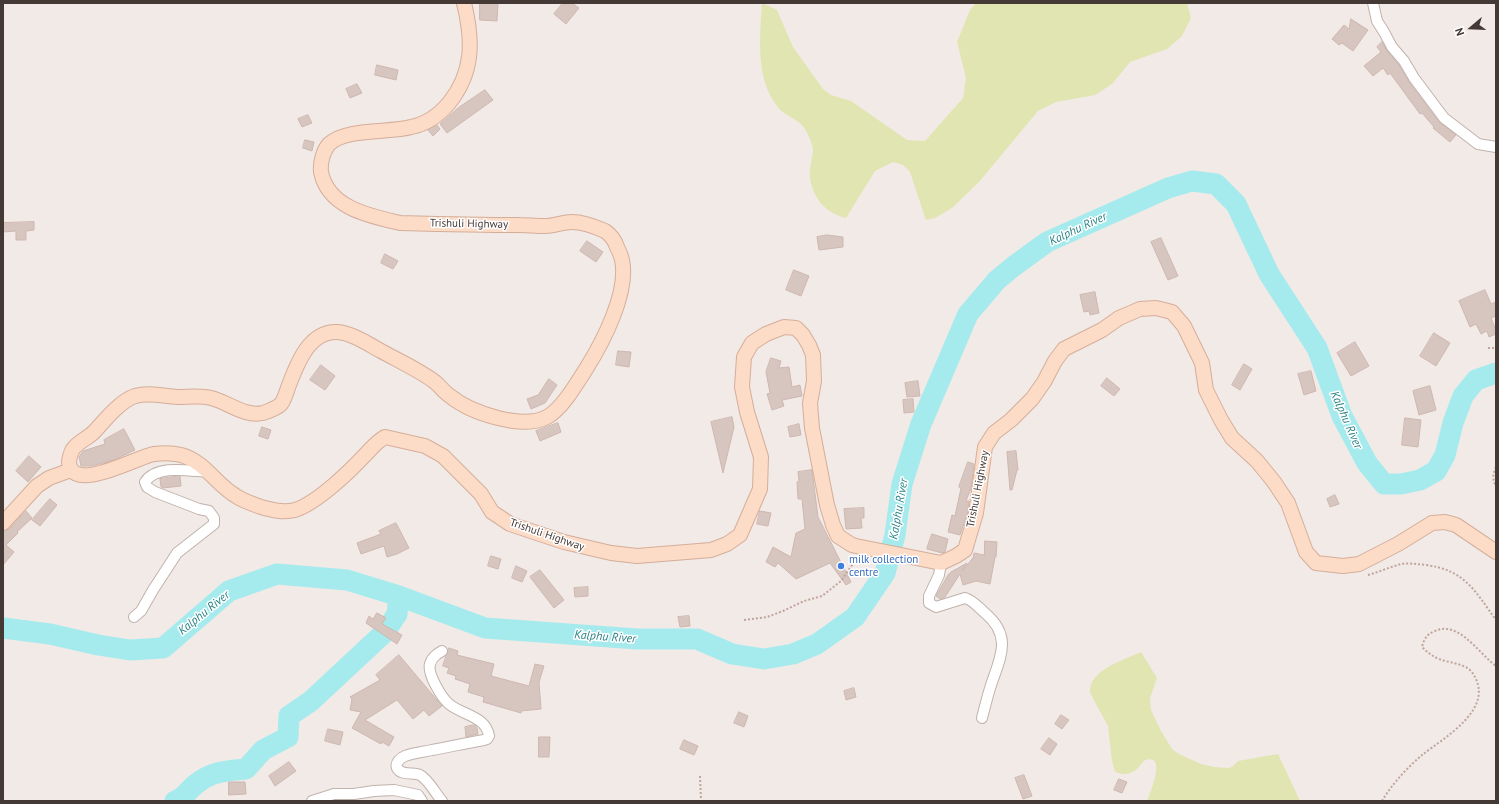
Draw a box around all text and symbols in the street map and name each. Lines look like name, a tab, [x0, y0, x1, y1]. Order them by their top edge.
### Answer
north arrow	[1451, 8, 1491, 48]
text: N	[1452, 26, 1467, 38]
water label: Kalphu River	[1047, 209, 1109, 249]
street label: Trishuli Highway	[430, 217, 508, 231]
water label: Kalphu River	[1327, 389, 1365, 451]
street label: Trishuli Highway	[964, 449, 992, 529]
water label: Kalphu River	[887, 477, 911, 541]
street label: Trishuli Highway	[508, 516, 586, 554]
place label: milk collection centre	[849, 553, 918, 579]
marker: milk collection centre	[836, 561, 846, 571]
water label: Kalphu River	[175, 588, 233, 638]
water label: Kalphu River	[574, 628, 636, 646]

